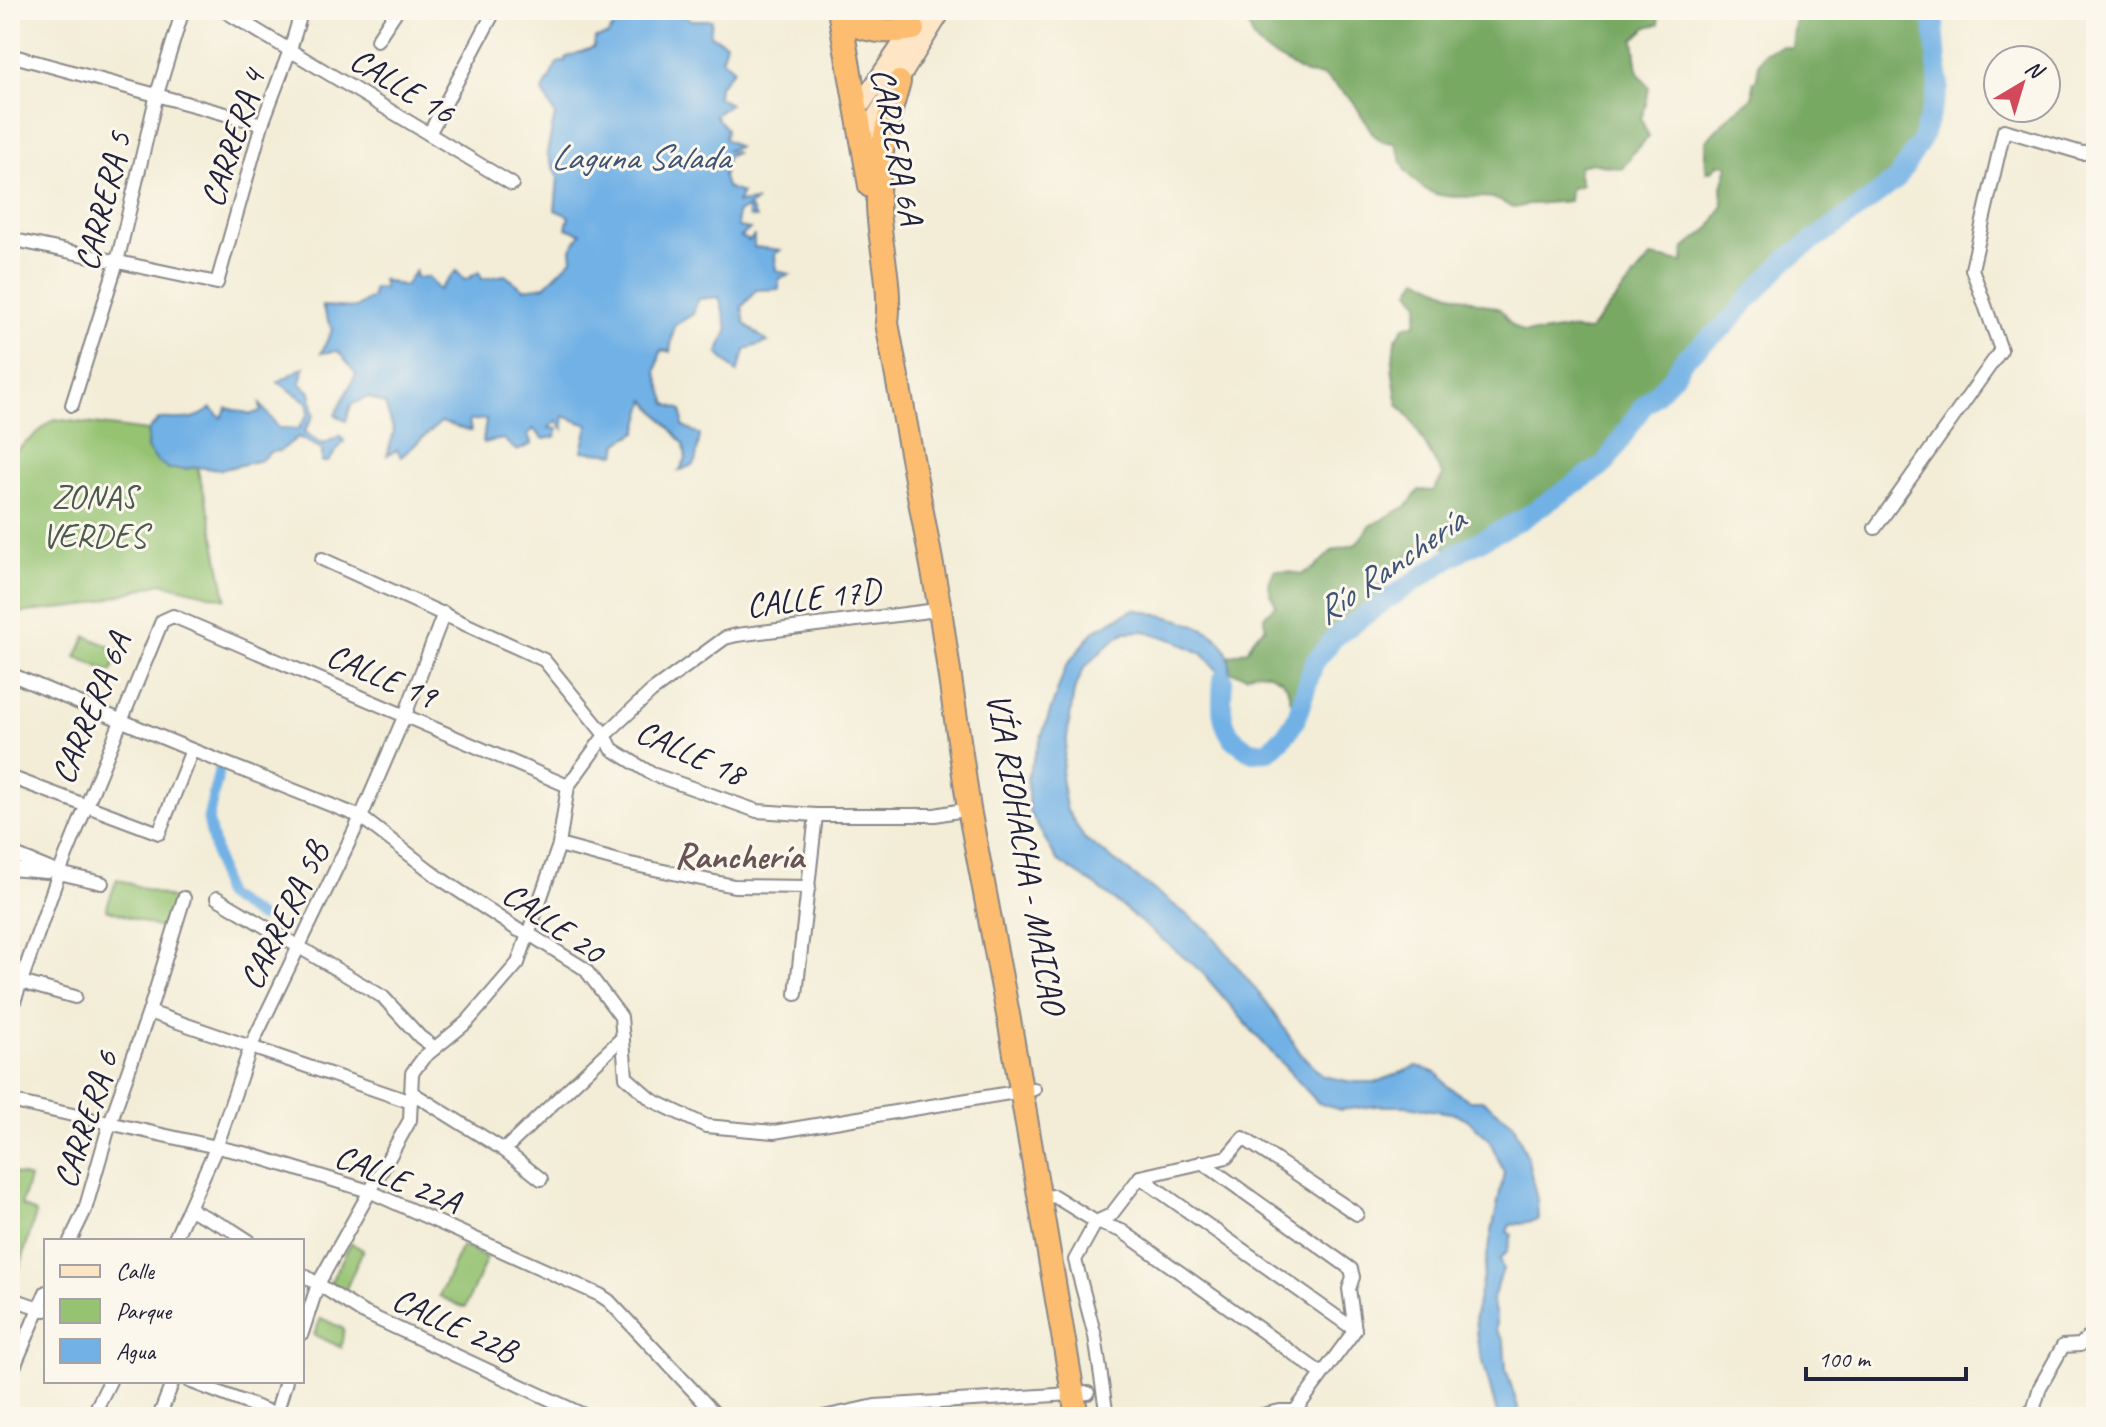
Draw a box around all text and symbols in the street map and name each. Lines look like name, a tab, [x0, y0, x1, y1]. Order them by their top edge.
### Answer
street label: CALLE 16	[342, 37, 464, 134]
north arrow	[1982, 44, 2062, 124]
text: N	[2020, 54, 2050, 86]
street label: CARRERA 4	[190, 61, 276, 212]
street label: CARRERA 6A	[861, 64, 934, 230]
street label: CARRERA 5	[65, 126, 141, 275]
water label: Laguna Salada	[550, 134, 734, 180]
park label: ZONAS VERDES	[42, 475, 153, 557]
water label: Río Ranchería	[1305, 495, 1476, 634]
street label: CALLE 17D	[744, 568, 886, 627]
street label: CARRERA 6A	[41, 625, 141, 790]
street label: CALLE 19	[321, 633, 446, 719]
street label: VÍA RIOHACHA - MAICAO	[977, 690, 1077, 1021]
street label: CALLE 18	[630, 709, 755, 797]
street label: CARRERA 5B	[229, 832, 339, 996]
district label: Ranchería	[674, 833, 807, 879]
street label: CALLE 20	[494, 872, 615, 974]
street label: CARRERA 6	[43, 1044, 128, 1193]
street label: CALLE 22A	[329, 1134, 469, 1224]
legend	[44, 1239, 304, 1383]
text: Calle	[116, 1256, 156, 1286]
street label: CALLE 22B	[386, 1277, 526, 1373]
text: Parque	[116, 1296, 173, 1326]
scale bar	[1806, 1331, 1966, 1381]
text: Agua	[116, 1336, 156, 1366]
text: 100 m	[1818, 1344, 1872, 1374]

